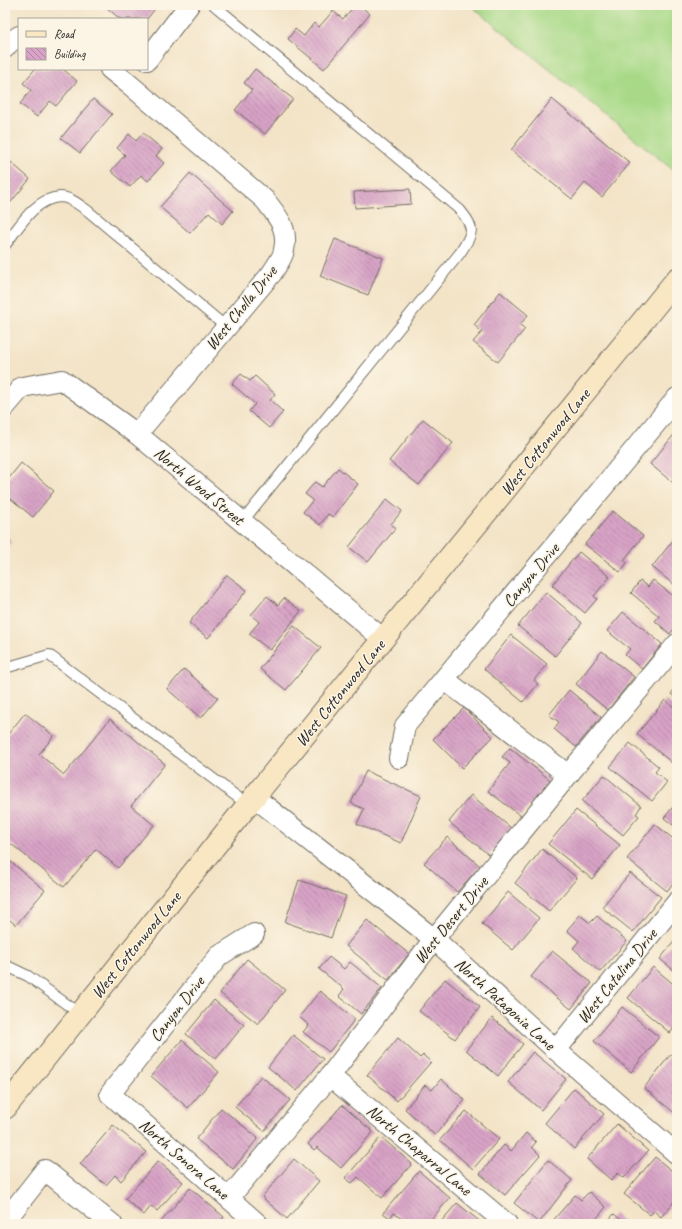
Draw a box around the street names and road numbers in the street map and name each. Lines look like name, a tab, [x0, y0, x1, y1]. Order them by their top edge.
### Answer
street label: West Cholla Drive	[201, 260, 282, 355]
street label: West Cottonwood Lane	[495, 383, 595, 500]
street label: North Wood Street	[150, 442, 250, 531]
street label: Canyon Drive	[498, 538, 565, 611]
street label: West Cottonwood Lane	[290, 634, 390, 751]
street label: West Desert Drive	[409, 871, 494, 968]
street label: West Cottonwood Lane	[86, 886, 186, 1003]
street label: West Catalina Drive	[572, 923, 663, 1028]
street label: North Patagonia Lane	[450, 953, 561, 1056]
street label: Canyon Drive	[145, 971, 210, 1046]
street label: North Chaparral Lane	[362, 1100, 477, 1201]
street label: North Sonora Lane	[135, 1114, 234, 1205]

